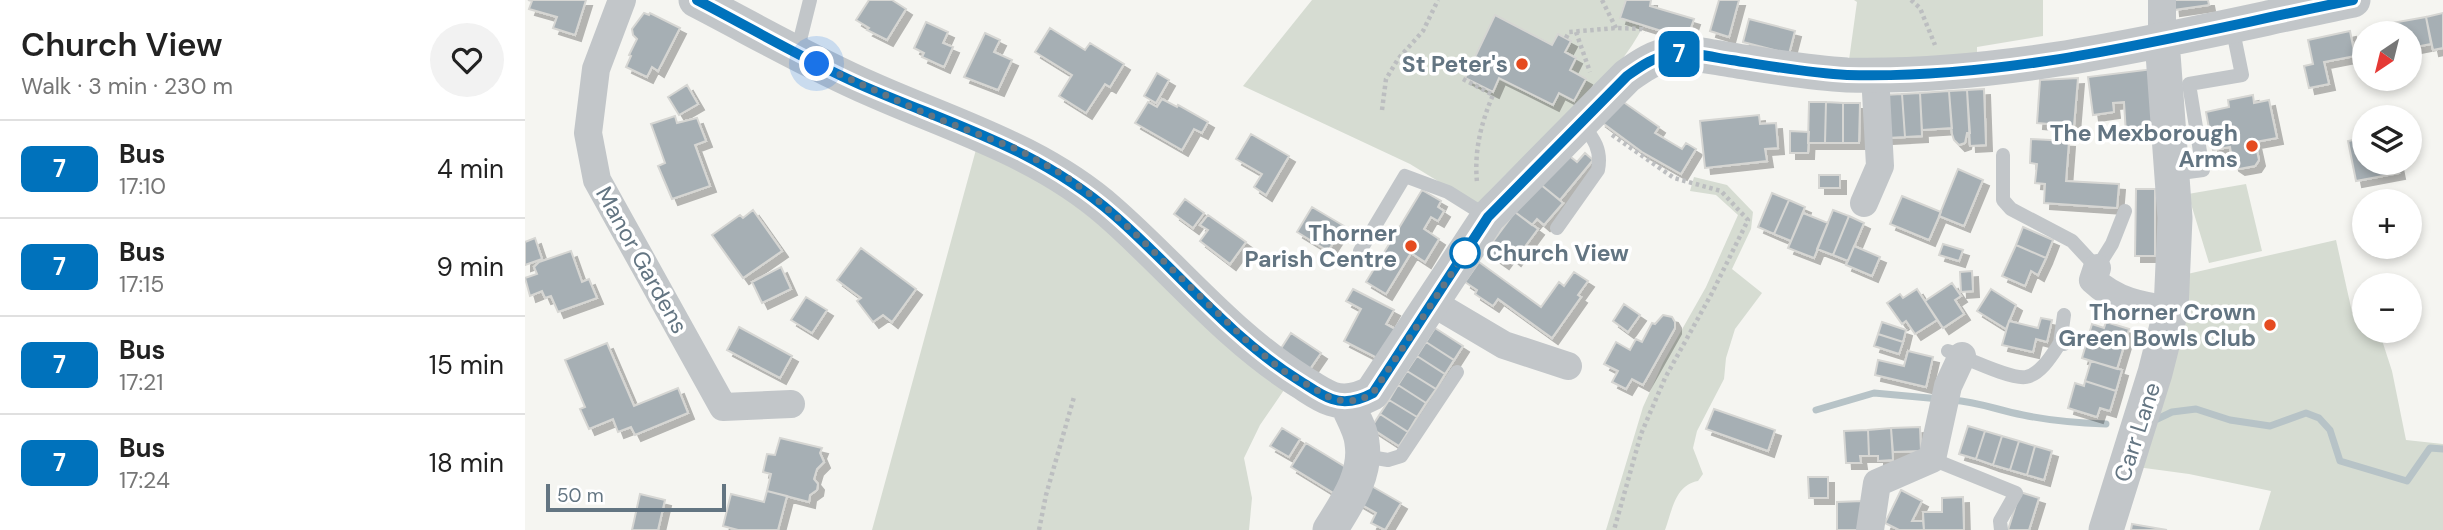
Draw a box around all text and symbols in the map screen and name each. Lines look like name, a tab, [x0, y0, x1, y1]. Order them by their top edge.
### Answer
north arrow	[2352, 21, 2422, 91]
map controls	[2352, 21, 2422, 343]
text: Church View	[21, 23, 223, 66]
button: heart	[430, 23, 504, 97]
line badge: 7	[1656, 31, 1702, 77]
text: 7	[1673, 38, 1685, 69]
your location	[799, 46, 834, 81]
place label: St Peter's	[1402, 49, 1508, 79]
marker: St Peter's	[1514, 56, 1530, 72]
text: Walk · 3 min · 230 m	[21, 71, 233, 101]
button: layers	[2352, 105, 2422, 175]
place label: The Mexborough Arms	[2050, 118, 2238, 174]
text: Bus	[119, 137, 165, 171]
marker: The Mexborough Arms	[2244, 138, 2260, 154]
text: 4 min	[437, 152, 504, 186]
text: 7	[53, 153, 66, 184]
text: 17:10	[119, 171, 166, 201]
street label: Manor Gardens	[589, 181, 695, 339]
button: +	[2352, 189, 2422, 259]
place label: Thorner Parish Centre	[1245, 218, 1397, 274]
text: Bus	[119, 235, 165, 269]
marker: Thorner Parish Centre	[1403, 238, 1419, 254]
marker: Church View	[1450, 238, 1480, 268]
place label: Church View	[1486, 238, 1629, 268]
text: 9 min	[436, 250, 504, 284]
text: 7	[53, 251, 66, 282]
text: 17:15	[119, 269, 164, 299]
button: −	[2352, 273, 2422, 343]
place label: Thorner Crown Green Bowls Club	[2058, 297, 2256, 353]
marker: Thorner Crown Green Bowls Club	[2262, 317, 2278, 333]
text: Bus	[119, 333, 165, 367]
text: 15 min	[429, 348, 504, 382]
text: 7	[53, 349, 66, 380]
text: 17:21	[119, 367, 164, 397]
street label: Carr Lane	[2107, 378, 2167, 486]
text: Bus	[119, 431, 165, 465]
text: 18 min	[429, 446, 504, 480]
text: 7	[53, 447, 66, 478]
text: 17:24	[119, 465, 170, 495]
scale bar	[546, 481, 726, 513]
text: 50 m	[557, 483, 604, 508]

